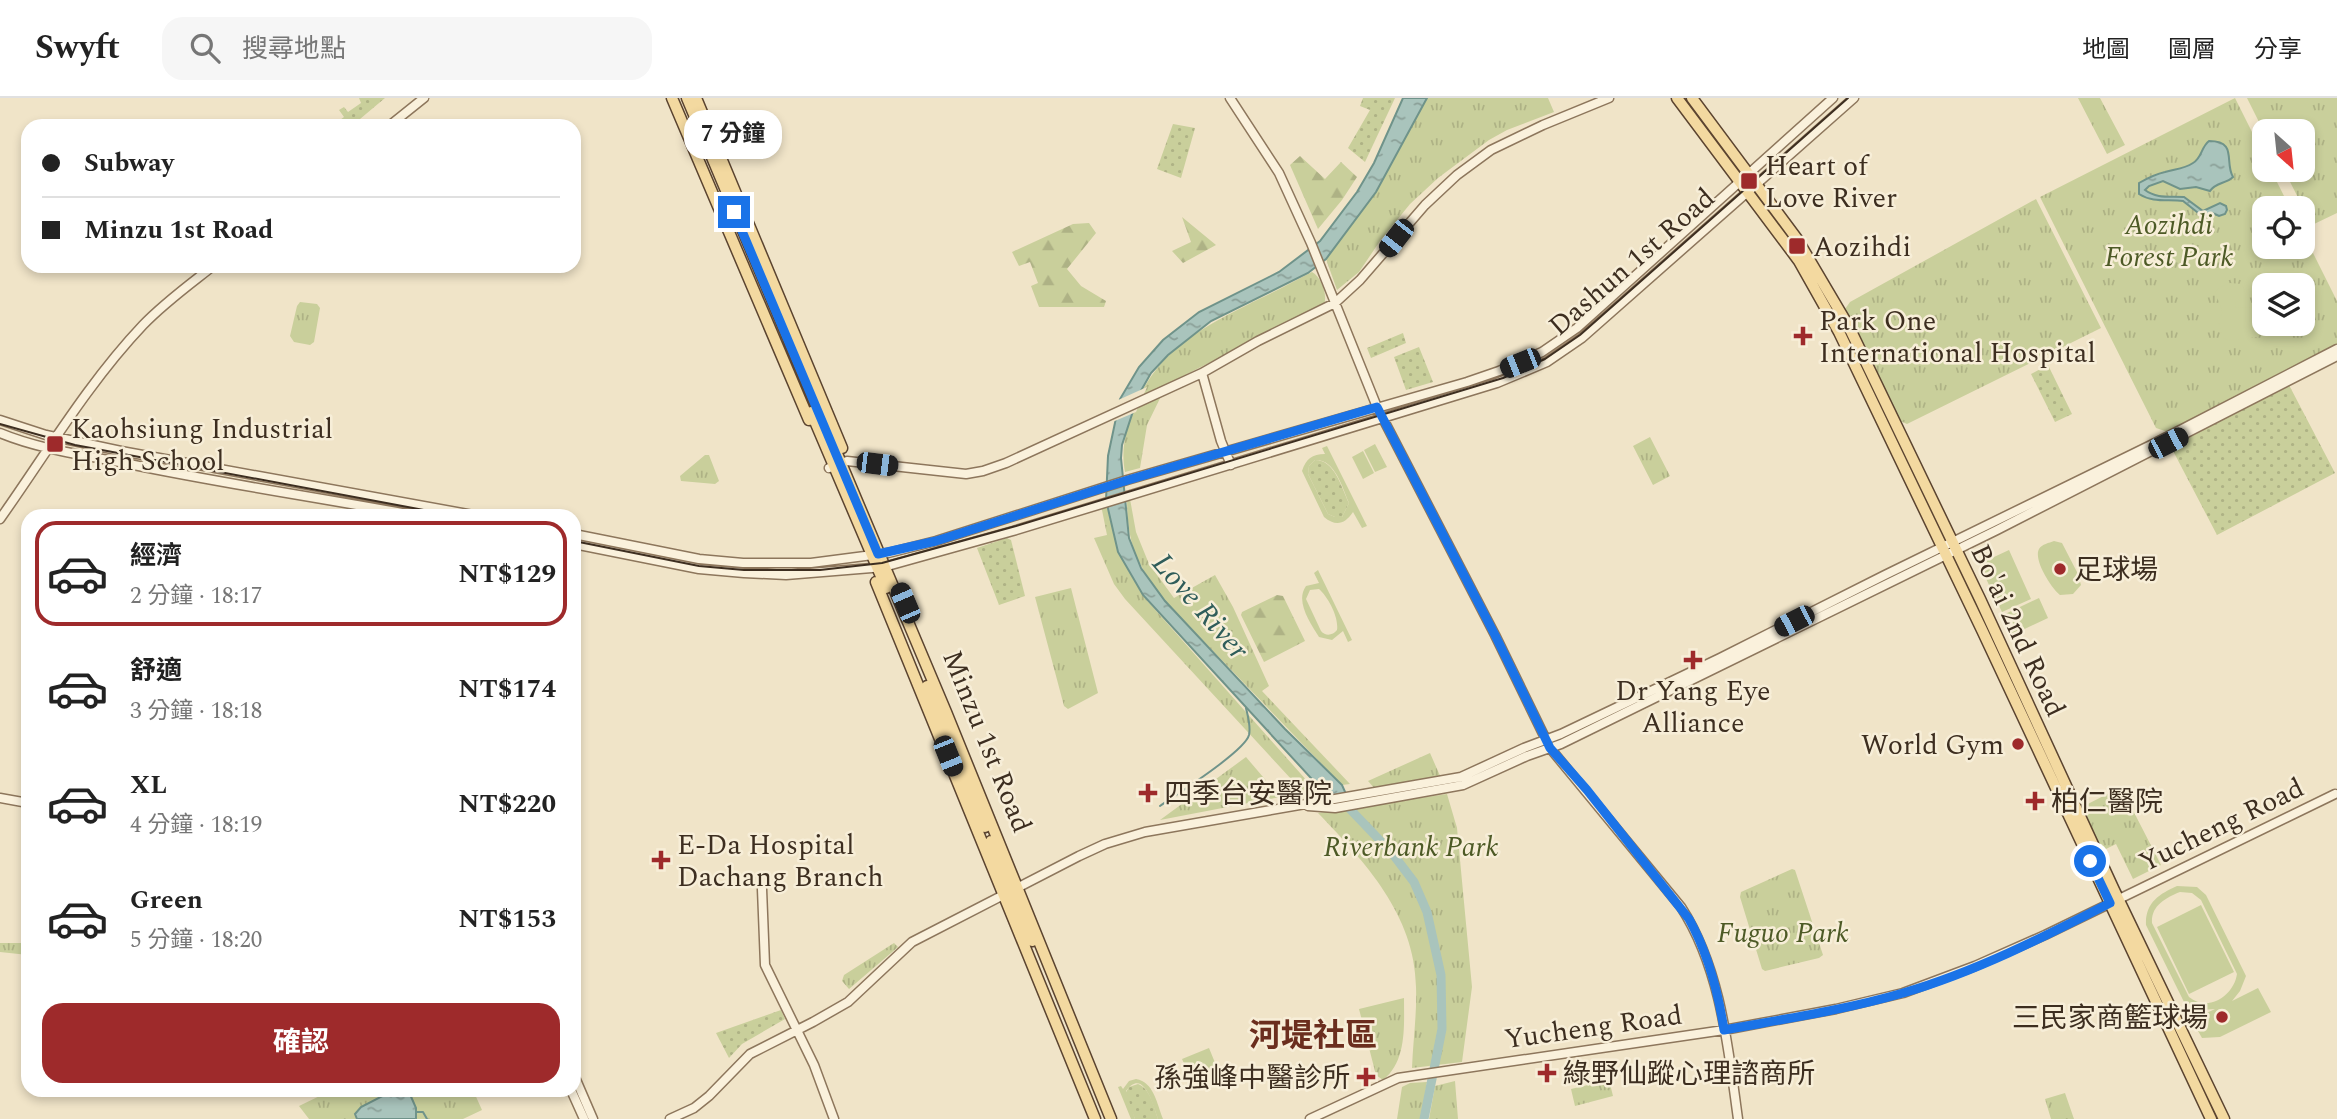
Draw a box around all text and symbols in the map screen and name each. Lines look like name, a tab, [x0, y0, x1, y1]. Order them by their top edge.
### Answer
search box	[162, 17, 652, 80]
text: Swyft	[35, 23, 120, 73]
icon: search	[186, 29, 224, 67]
text: 搜尋地點	[242, 29, 346, 69]
text: 地圖	[2082, 32, 2130, 68]
text: 圖層	[2168, 32, 2216, 68]
text: 分享	[2254, 32, 2302, 68]
callout: 7 分鐘	[685, 110, 783, 159]
text: 7 分鐘	[701, 117, 765, 152]
north arrow	[2252, 119, 2315, 182]
map controls	[2252, 119, 2315, 336]
text: Subway	[84, 143, 174, 183]
place label: Heart of Love River	[1765, 145, 1897, 220]
marker: Heart of Love River	[1739, 171, 1759, 191]
street label: Dashun 1st Road	[1539, 177, 1725, 347]
route end	[718, 196, 750, 228]
button: locate	[2252, 196, 2315, 259]
park label: Aozihdi Forest Park	[2104, 204, 2234, 279]
text: Minzu 1st Road	[84, 210, 273, 250]
car	[1375, 215, 1418, 261]
place label: Aozihdi	[1813, 226, 1911, 269]
marker: Aozihdi	[1787, 236, 1807, 256]
button: layers	[2252, 273, 2315, 336]
place label: Park One International Hospital	[1819, 300, 2096, 375]
marker: Park One International Hospital	[1793, 326, 1813, 346]
car	[1497, 345, 1544, 381]
place label: Kaohsiung Industrial High School	[71, 408, 333, 483]
car	[2145, 424, 2192, 462]
marker: Kaohsiung Industrial High School	[45, 434, 65, 454]
car	[855, 451, 900, 477]
text: 經濟	[130, 536, 182, 576]
street label: Bo'ai 2nd Road	[1959, 537, 2077, 724]
icon: car	[46, 542, 109, 605]
water label: Love River	[1141, 543, 1260, 671]
place label: 足球場	[2074, 549, 2158, 592]
text: NT$129	[458, 554, 556, 594]
marker: 足球場	[2052, 561, 2068, 577]
text: 2 分鐘 · 18:17	[130, 579, 262, 614]
car	[888, 580, 923, 626]
car	[1771, 602, 1818, 640]
street label: Minzu 1st Road	[930, 644, 1043, 839]
marker: Dr Yang Eye Alliance	[1683, 650, 1703, 670]
text: 舒適	[130, 651, 182, 691]
icon: car	[46, 657, 109, 720]
text: NT$174	[458, 669, 556, 709]
place label: Dr Yang Eye Alliance	[1615, 670, 1771, 745]
text: 3 分鐘 · 18:18	[130, 694, 262, 729]
place label: World Gym	[1861, 724, 2004, 767]
car	[931, 733, 966, 779]
marker: World Gym	[2010, 736, 2026, 752]
text: XL	[130, 765, 167, 805]
street label: Yucheng Road	[2132, 767, 2312, 884]
icon: car	[46, 772, 109, 835]
place label: 四季台安醫院	[1164, 773, 1332, 816]
place label: 柏仁醫院	[2051, 781, 2163, 824]
marker: 四季台安醫院	[1138, 783, 1158, 803]
text: NT$220	[458, 784, 556, 824]
marker: 柏仁醫院	[2025, 791, 2045, 811]
text: 4 分鐘 · 18:19	[130, 808, 262, 843]
place label: E-Da Hospital Dachang Branch	[677, 824, 884, 899]
park label: Riverbank Park	[1323, 826, 1499, 869]
route start	[2074, 845, 2106, 877]
marker: E-Da Hospital Dachang Branch	[651, 850, 671, 870]
text: Green	[130, 880, 203, 920]
icon: car	[46, 887, 109, 950]
text: NT$153	[458, 899, 556, 939]
park label: Fuguo Park	[1717, 912, 1849, 955]
text: 5 分鐘 · 18:20	[130, 923, 262, 958]
street label: Yucheng Road	[1501, 994, 1685, 1061]
place label: 三民家商籃球場	[2012, 997, 2208, 1040]
button: 確認	[42, 1003, 560, 1083]
marker: 三民家商籃球場	[2214, 1009, 2230, 1025]
district label: 河堤社區	[1249, 1012, 1377, 1061]
place label: 綠野仙蹤心理諮商所	[1563, 1053, 1815, 1096]
place label: 孫強峰中醫診所	[1154, 1057, 1350, 1100]
marker: 綠野仙蹤心理諮商所	[1537, 1063, 1557, 1083]
marker: 孫強峰中醫診所	[1356, 1067, 1376, 1087]

